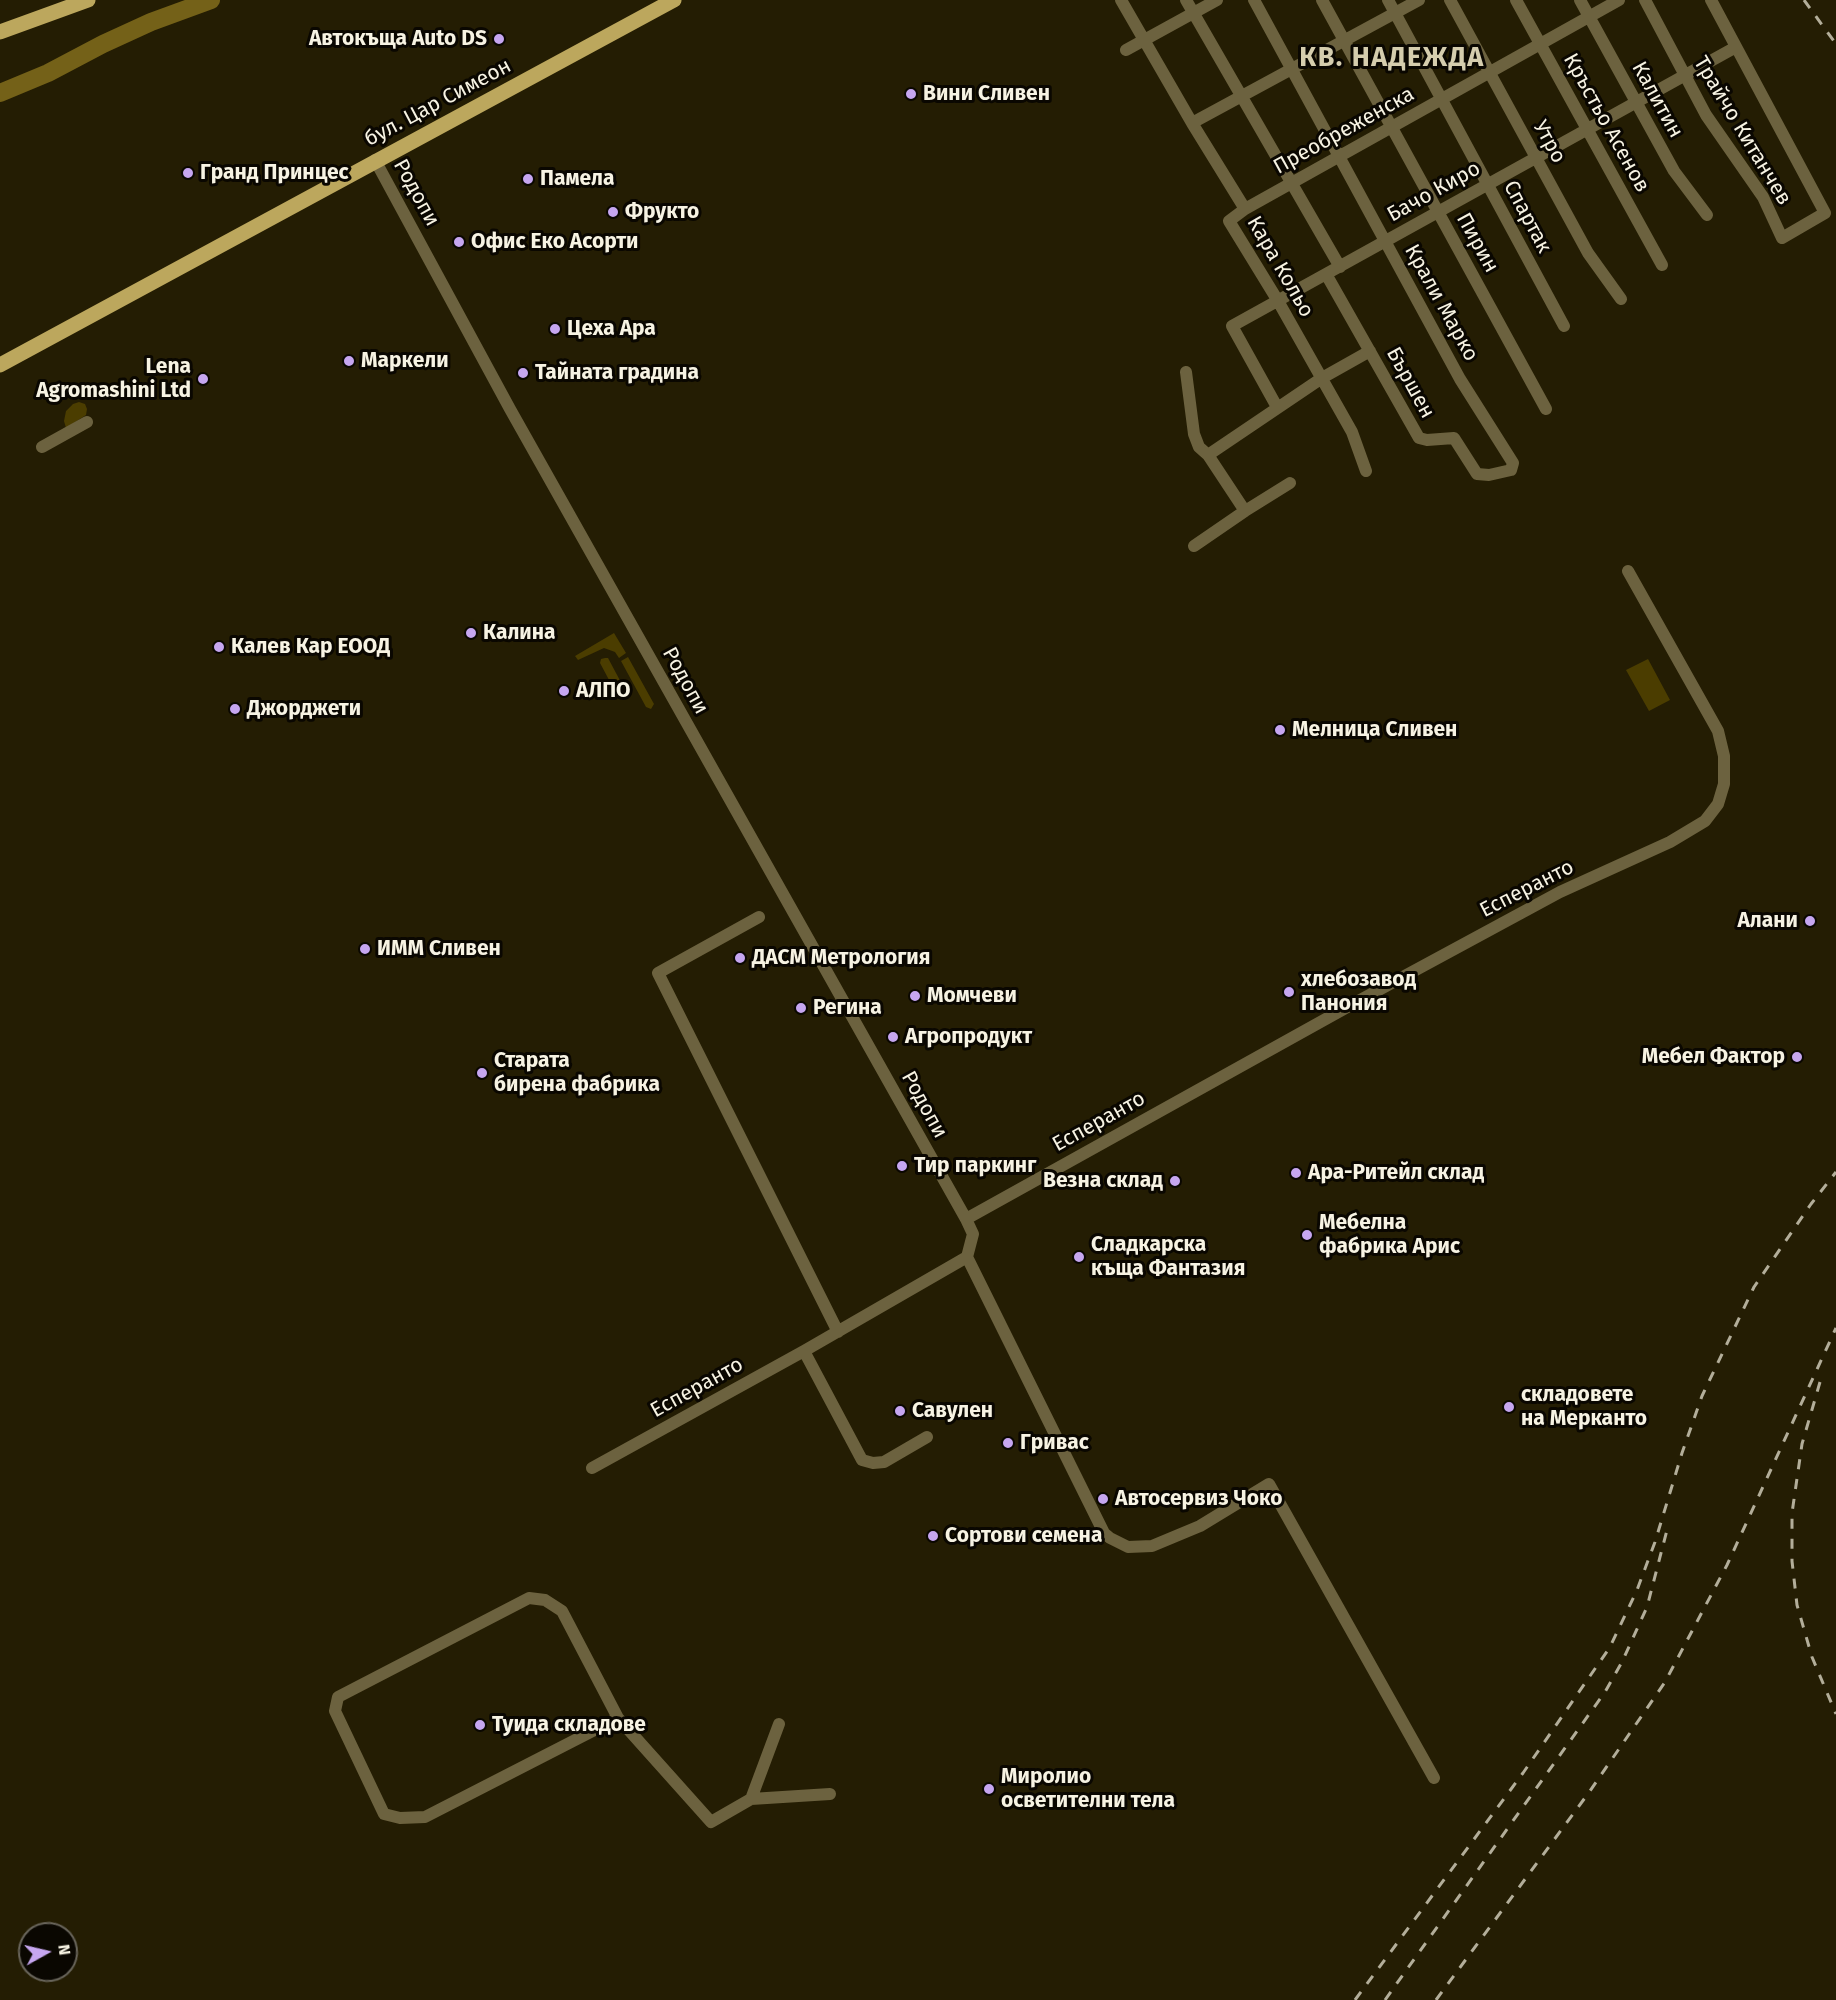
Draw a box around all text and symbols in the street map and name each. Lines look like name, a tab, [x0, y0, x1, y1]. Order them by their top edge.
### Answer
place label: Автокъща Auto DS	[309, 26, 487, 52]
marker: Автокъща Auto DS	[492, 32, 506, 46]
district label: КВ. НАДЕЖДА	[1299, 42, 1485, 74]
street label: Кръстьо Асенов	[1557, 49, 1655, 197]
street label: Трайчо Китанчев	[1688, 52, 1796, 210]
street label: бул. Цар Симеон	[360, 54, 516, 152]
street label: Калитин	[1626, 58, 1688, 142]
place label: Вини Сливен	[923, 81, 1050, 107]
street label: Преобреженска	[1269, 82, 1419, 180]
marker: Вини Сливен	[904, 87, 918, 101]
street label: Утро	[1527, 116, 1571, 168]
street label: Родопи	[387, 155, 445, 231]
street label: Бачо Киро	[1383, 156, 1485, 228]
place label: Гранд Принцес	[200, 160, 349, 186]
marker: Гранд Принцес	[181, 166, 195, 180]
place label: Памела	[540, 166, 614, 192]
marker: Памела	[521, 172, 535, 186]
street label: Спартак	[1498, 177, 1556, 257]
place label: Фрукто	[625, 199, 699, 225]
marker: Фрукто	[606, 205, 620, 219]
street label: Пирин	[1450, 209, 1504, 277]
street label: Кара Кольо	[1241, 212, 1319, 322]
place label: Офис Еко Асорти	[471, 229, 638, 255]
marker: Офис Еко Асорти	[452, 235, 466, 249]
street label: Крали Марко	[1399, 240, 1483, 366]
place label: Цеха Ара	[567, 316, 656, 342]
marker: Цеха Ара	[548, 322, 562, 336]
street label: Бършен	[1380, 343, 1440, 423]
place label: Маркели	[361, 348, 449, 374]
place label: Lena Agromashini Ltd	[36, 354, 191, 404]
marker: Маркели	[342, 354, 356, 368]
place label: Тайната градина	[535, 360, 699, 386]
marker: Тайната градина	[516, 366, 530, 380]
marker: Lena Agromashini Ltd	[196, 372, 210, 386]
place label: Калина	[483, 620, 556, 646]
marker: Калина	[464, 626, 478, 640]
place label: Калев Кар ЕООД	[231, 634, 390, 660]
marker: Калев Кар ЕООД	[212, 640, 226, 654]
street label: Родопи	[656, 643, 714, 719]
place label: АЛПО	[576, 678, 631, 704]
marker: АЛПО	[557, 684, 571, 698]
place label: Джорджети	[247, 696, 361, 722]
marker: Джорджети	[228, 702, 242, 716]
place label: Мелница Сливен	[1292, 717, 1457, 743]
marker: Мелница Сливен	[1273, 723, 1287, 737]
street label: Есперанто	[1476, 855, 1578, 923]
place label: Алани	[1737, 908, 1798, 934]
marker: Алани	[1803, 914, 1817, 928]
place label: ИММ Сливен	[377, 936, 501, 962]
marker: ИММ Сливен	[358, 942, 372, 956]
place label: ДАСМ Метрология	[752, 945, 930, 971]
marker: ДАСМ Метрология	[733, 951, 747, 965]
place label: хлебозавод Панония	[1301, 967, 1416, 1017]
place label: Момчеви	[927, 983, 1017, 1009]
marker: хлебозавод Панония	[1282, 985, 1296, 999]
marker: Момчеви	[908, 989, 922, 1003]
place label: Регина	[813, 995, 882, 1021]
marker: Регина	[794, 1001, 808, 1015]
place label: Агропродукт	[905, 1024, 1032, 1050]
marker: Агропродукт	[886, 1030, 900, 1044]
place label: Мебел Фактор	[1642, 1044, 1785, 1070]
place label: Старата бирена фабрика	[494, 1048, 660, 1098]
marker: Мебел Фактор	[1790, 1050, 1804, 1064]
marker: Старата бирена фабрика	[475, 1066, 489, 1080]
street label: Родопи	[895, 1067, 953, 1143]
street label: Есперанто	[1048, 1086, 1150, 1158]
place label: Тир паркинг	[914, 1153, 1036, 1179]
marker: Тир паркинг	[895, 1159, 909, 1173]
place label: Ара-Ритейл склад	[1308, 1160, 1484, 1186]
marker: Ара-Ритейл склад	[1289, 1166, 1303, 1180]
place label: Везна склад	[1043, 1168, 1163, 1194]
marker: Везна склад	[1168, 1174, 1182, 1188]
place label: Мебелна фабрика Арис	[1319, 1210, 1460, 1260]
marker: Мебелна фабрика Арис	[1300, 1228, 1314, 1242]
place label: Сладкарска къща Фантазия	[1091, 1232, 1245, 1282]
marker: Сладкарска къща Фантазия	[1072, 1250, 1086, 1264]
street label: Есперанто	[646, 1352, 748, 1424]
place label: складовете на Мерканто	[1521, 1382, 1647, 1432]
place label: Савулен	[912, 1398, 993, 1424]
marker: складовете на Мерканто	[1502, 1400, 1516, 1414]
marker: Савулен	[893, 1404, 907, 1418]
place label: Гривас	[1020, 1430, 1089, 1456]
marker: Гривас	[1001, 1436, 1015, 1450]
place label: Автосервиз Чоко	[1115, 1486, 1282, 1512]
marker: Автосервиз Чоко	[1096, 1492, 1110, 1506]
place label: Сортови семена	[945, 1523, 1102, 1549]
marker: Сортови семена	[926, 1529, 940, 1543]
place label: Туида складове	[492, 1712, 646, 1738]
marker: Туида складове	[473, 1718, 487, 1732]
place label: Миролио осветителни тела	[1001, 1764, 1175, 1814]
marker: Миролио осветителни тела	[982, 1782, 996, 1796]
north arrow	[18, 1922, 78, 1982]
text: N	[54, 1943, 74, 1956]

